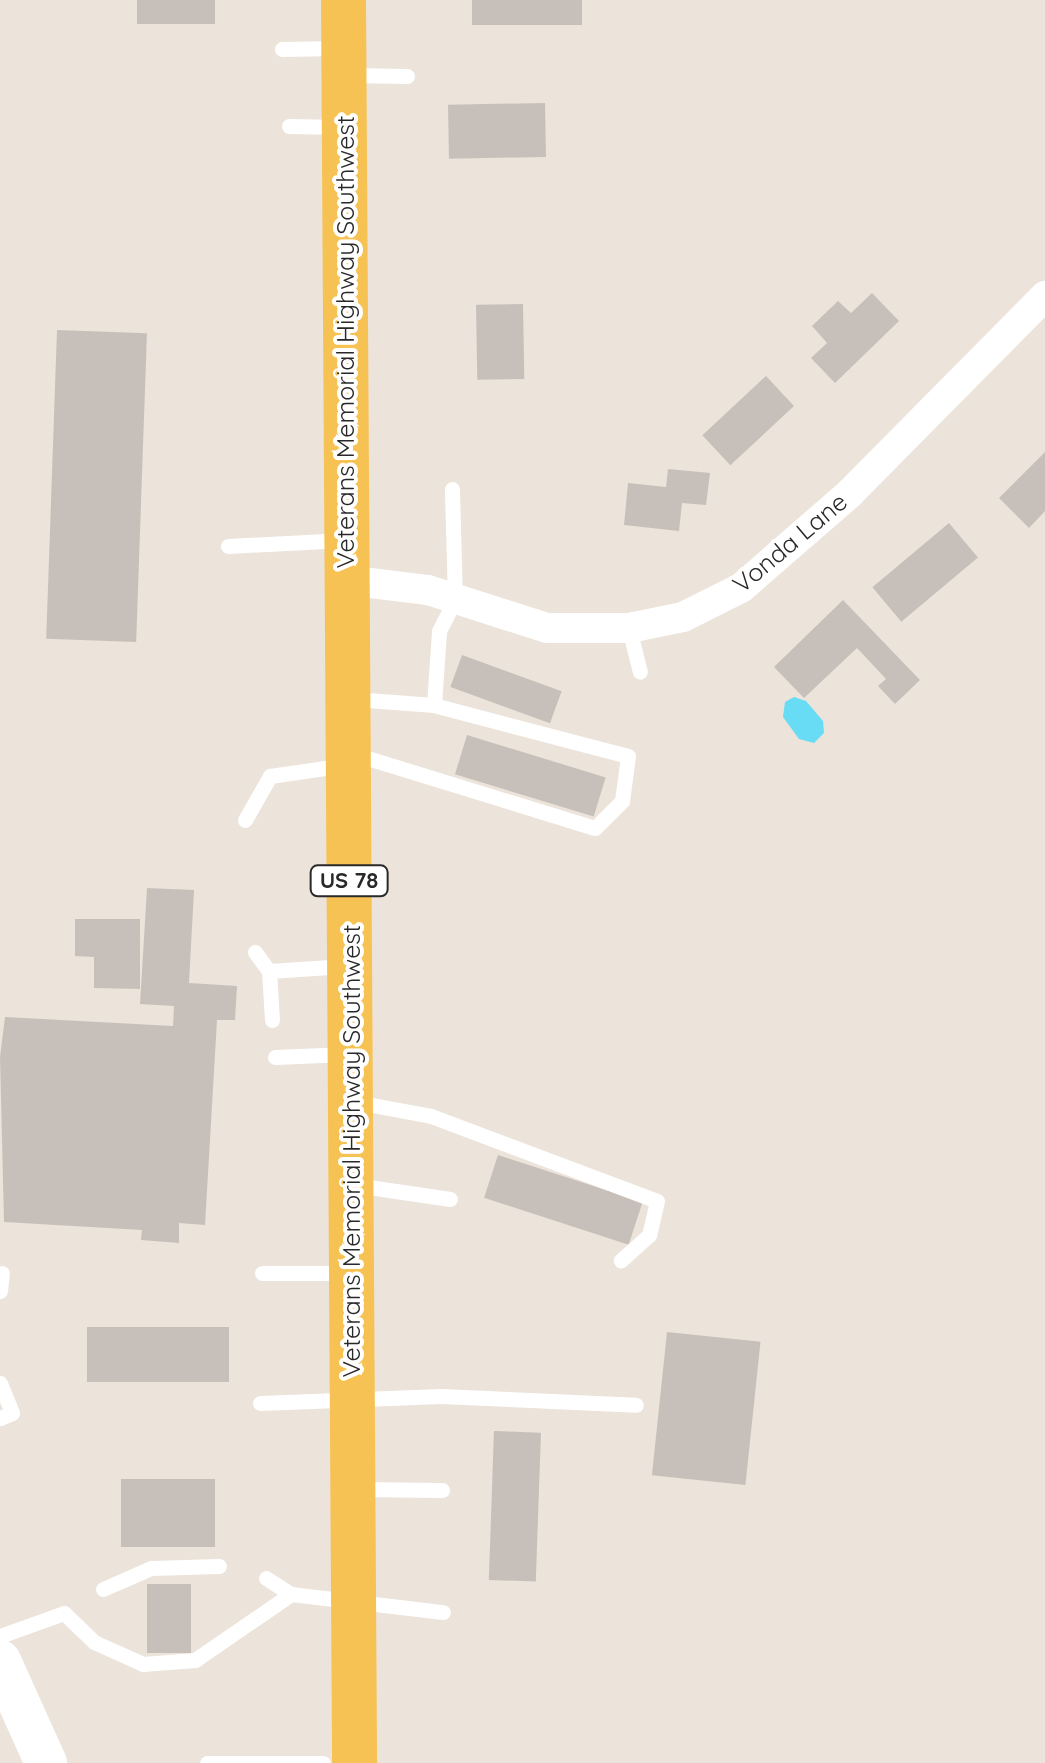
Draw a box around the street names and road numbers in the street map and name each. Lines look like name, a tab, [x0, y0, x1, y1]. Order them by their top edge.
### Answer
street label: Veterans Memorial Highway Southwest	[330, 116, 360, 568]
street label: Vonda Lane	[727, 487, 853, 599]
road number: US 78	[309, 864, 389, 898]
street label: Veterans Memorial Highway Southwest	[336, 925, 366, 1377]

